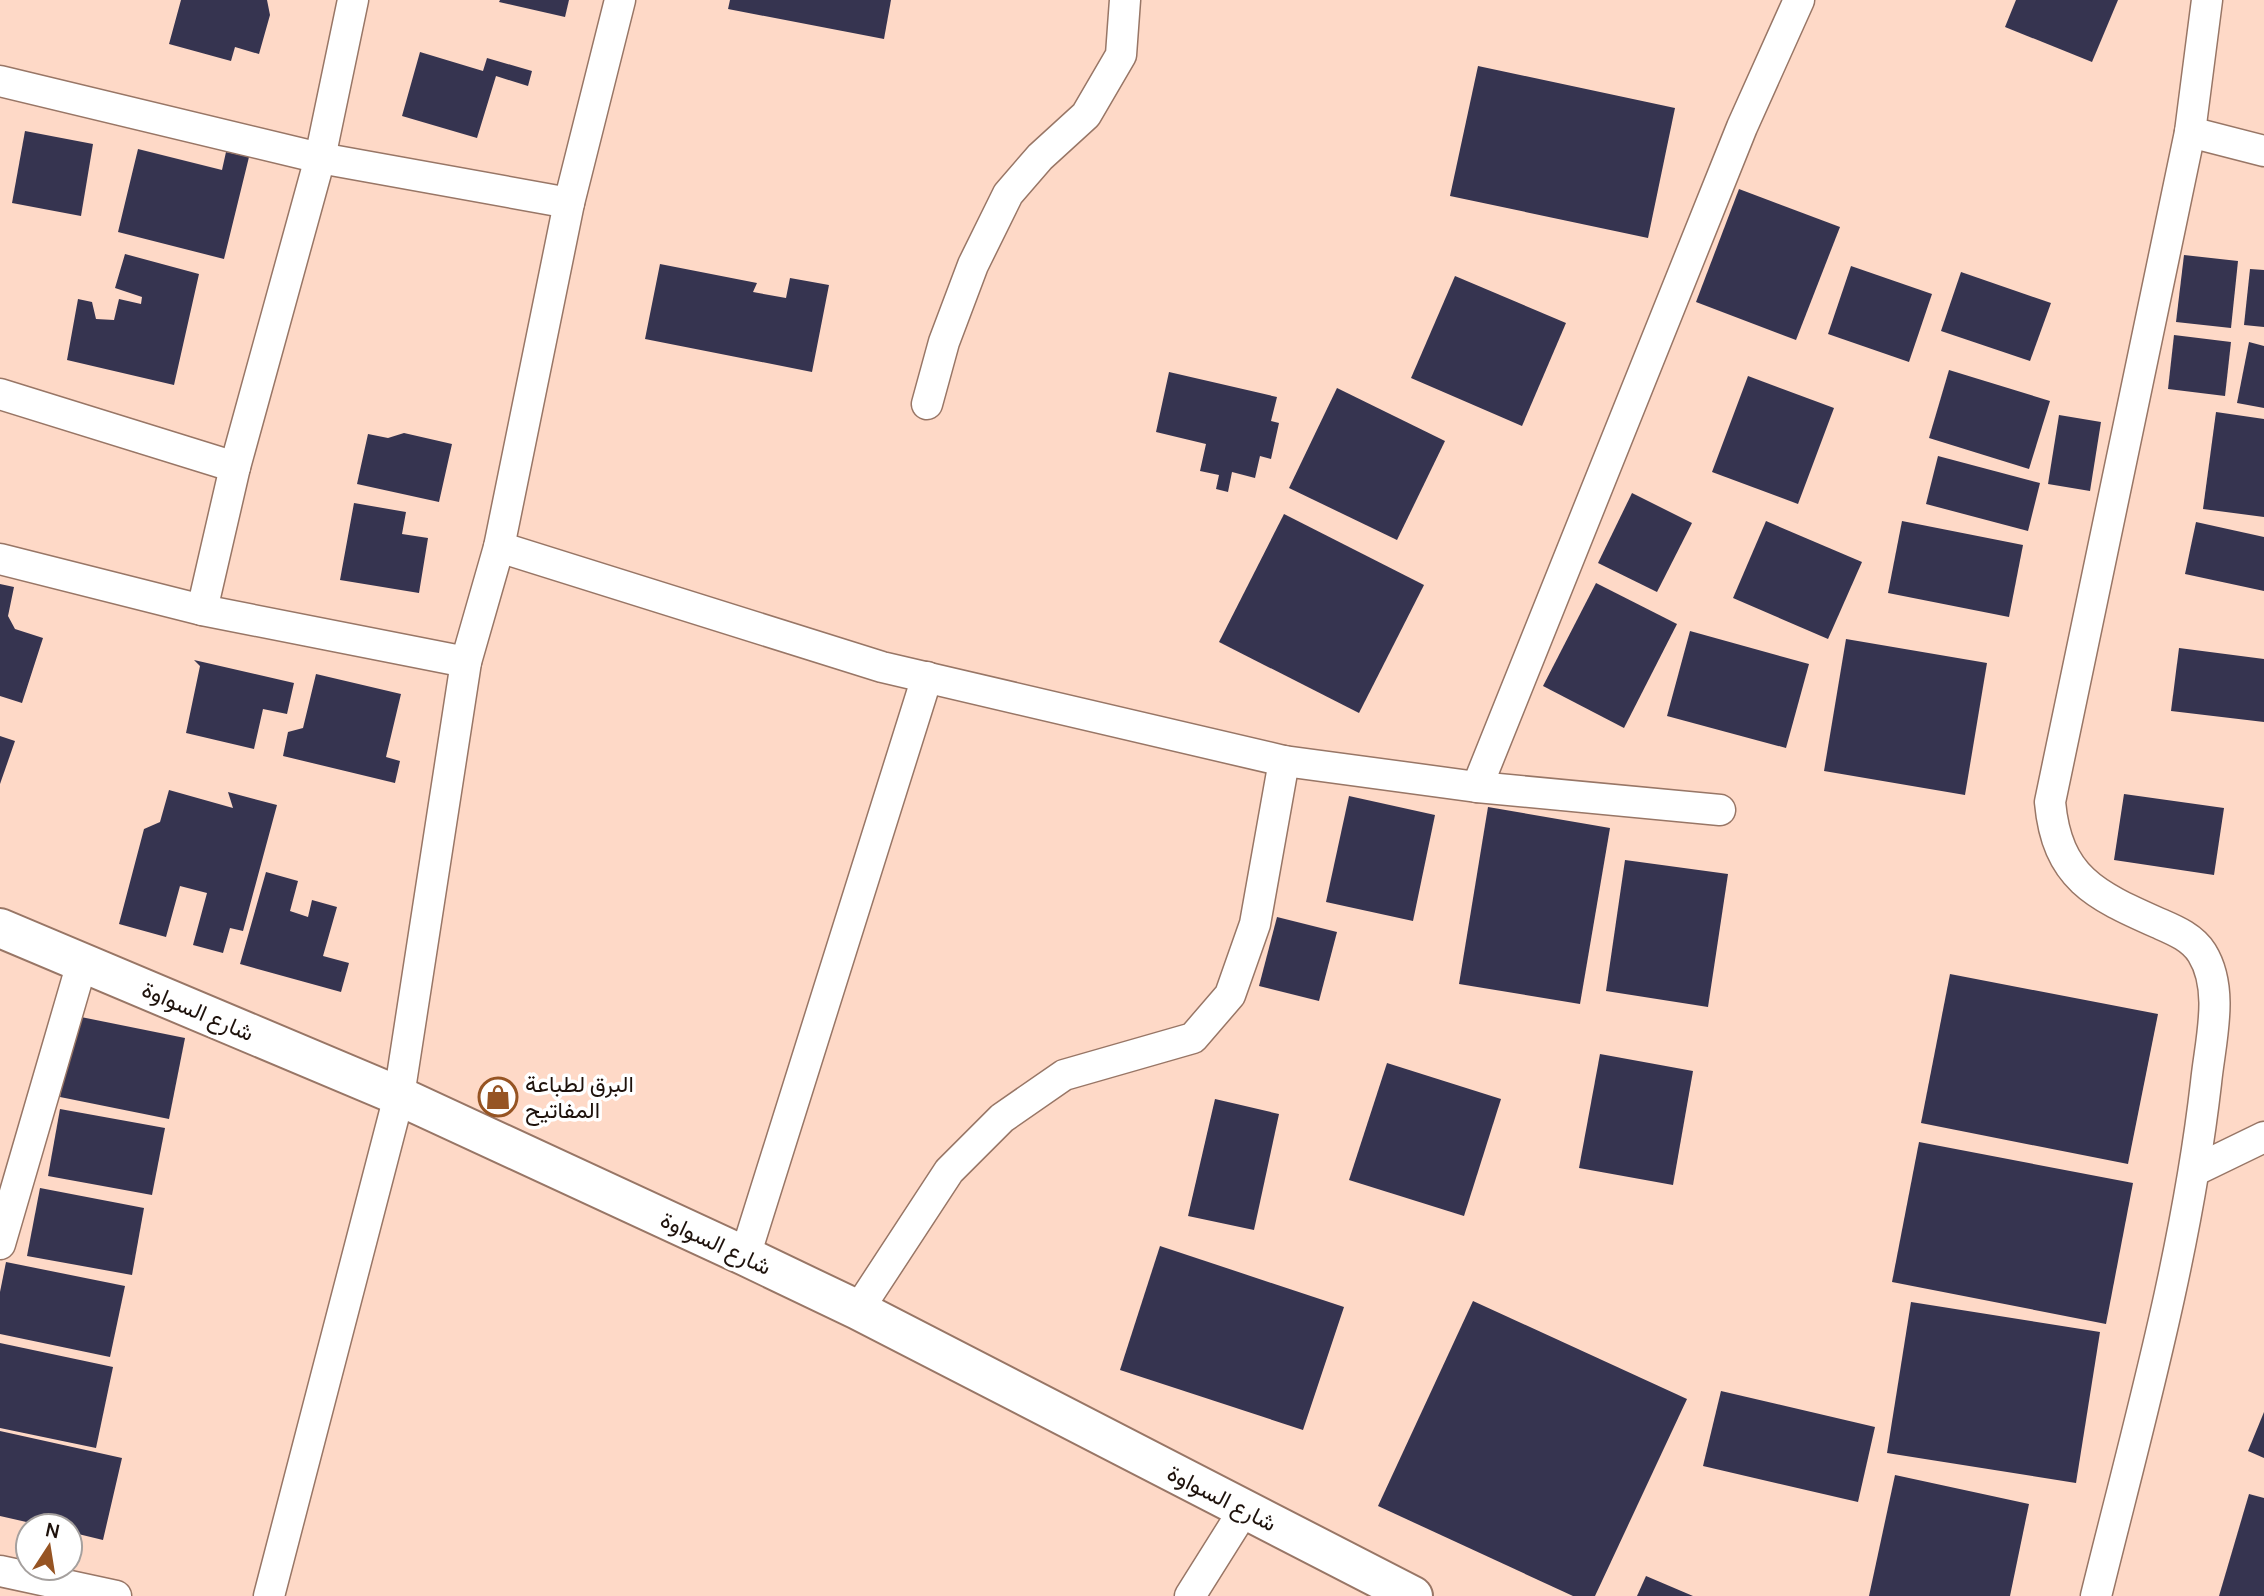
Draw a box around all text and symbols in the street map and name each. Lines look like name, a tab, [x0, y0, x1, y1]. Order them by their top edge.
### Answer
street label: شارع السواوة	[137, 972, 259, 1049]
place label: البرق لطباعة المفاتيح	[525, 1067, 634, 1126]
shop icon: البرق لطباعة المفاتيح	[477, 1076, 519, 1118]
street label: شارع السواوة	[655, 1202, 777, 1283]
street label: شارع السواوة	[1162, 1456, 1283, 1539]
north arrow	[14, 1512, 84, 1582]
text: N	[43, 1516, 62, 1545]

